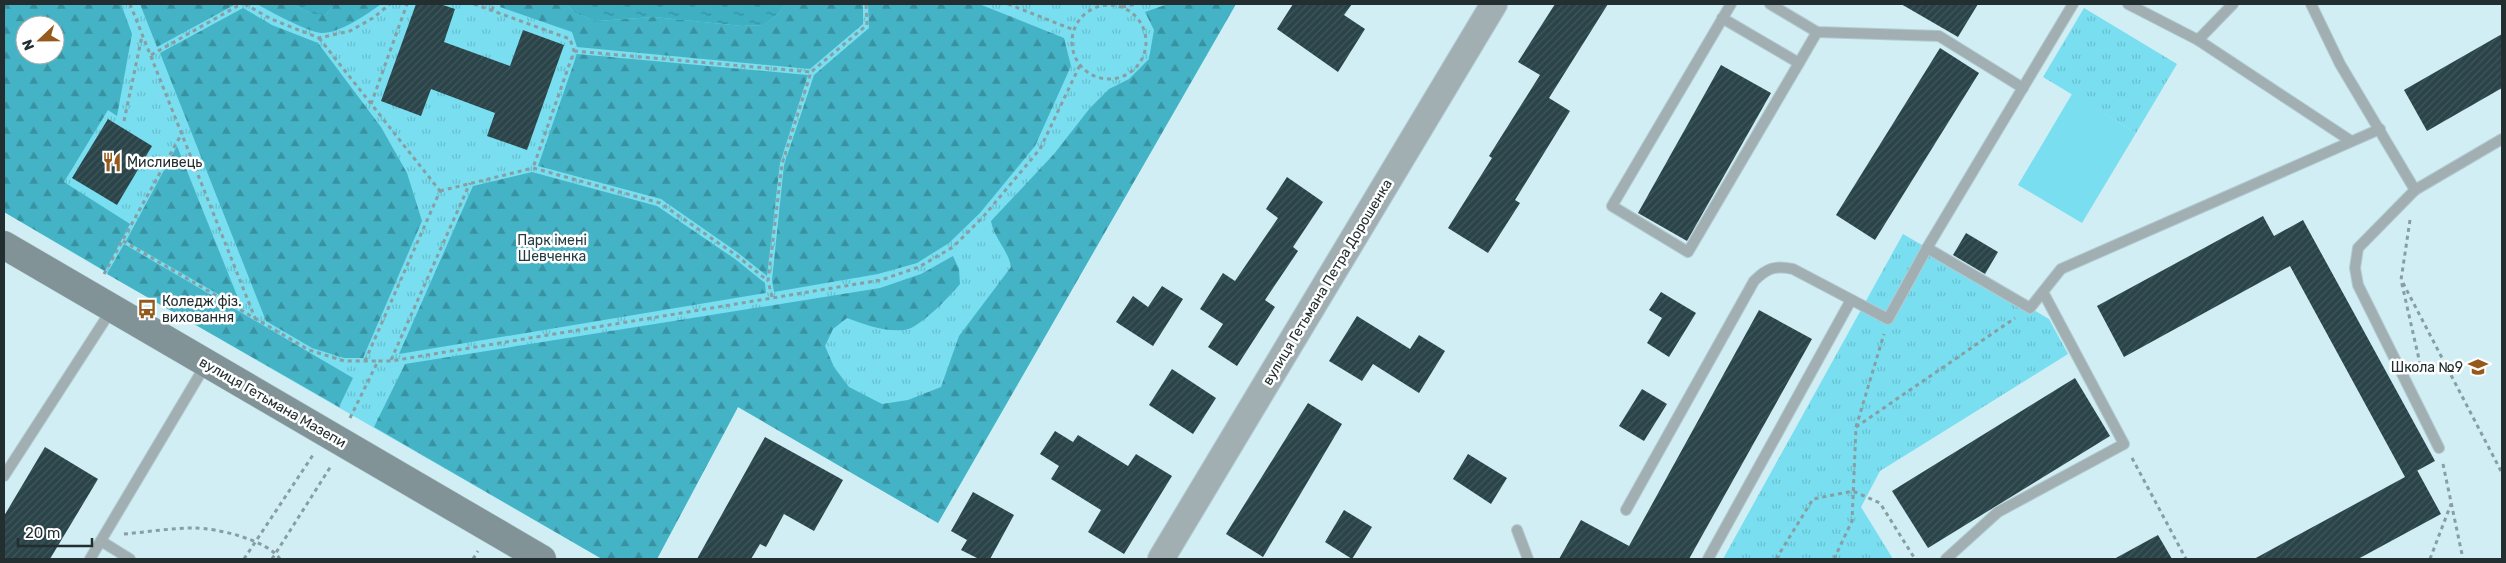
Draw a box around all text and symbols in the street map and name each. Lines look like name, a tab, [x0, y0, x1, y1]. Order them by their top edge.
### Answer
north arrow	[15, 15, 65, 65]
text: N	[19, 37, 38, 53]
restaurant icon: Мисливець	[101, 151, 123, 173]
place label: Мисливець	[127, 154, 202, 171]
street label: вулиця Гетьмана Петра Дорошенка	[1259, 176, 1396, 388]
park label: Парк імені Шевченка	[517, 232, 587, 265]
place label: Коледж фіз. виховання	[162, 293, 242, 326]
bus stop icon: Коледж фіз. виховання	[136, 298, 158, 320]
street label: вулиця Гетьмана Мазепи	[196, 353, 349, 451]
school or university icon: Школа №9	[2467, 356, 2489, 378]
place label: Школа №9	[2391, 359, 2463, 376]
scale bar	[18, 516, 91, 548]
text: 20 m	[25, 524, 60, 542]

